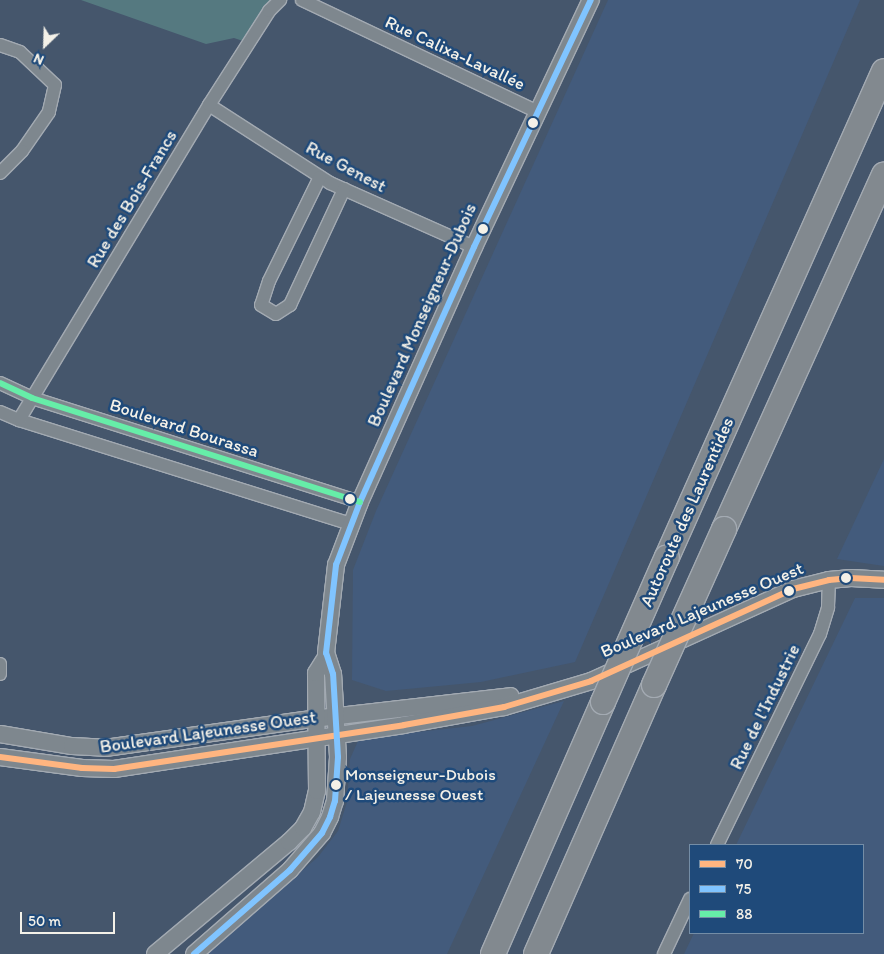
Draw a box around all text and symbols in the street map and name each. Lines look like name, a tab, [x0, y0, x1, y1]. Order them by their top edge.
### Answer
street label: Rue Calixa-Lavallée	[381, 11, 529, 95]
north arrow	[20, 20, 70, 70]
text: N	[31, 49, 46, 69]
unlabelled marker	[528, 118, 538, 128]
street label: Rue des Bois-Francs	[82, 126, 182, 272]
street label: Rue Genest	[302, 137, 390, 197]
street label: Boulevard Monseigneur-Dubois	[363, 200, 481, 430]
unlabelled marker	[478, 224, 488, 234]
street label: Boulevard Bourassa	[107, 394, 261, 462]
street label: Autoroute des Laurentides	[636, 414, 738, 610]
unlabelled marker	[345, 494, 355, 504]
street label: Boulevard Lajeunesse Ouest	[597, 557, 807, 663]
unlabelled marker	[841, 573, 851, 583]
unlabelled marker	[784, 586, 794, 596]
street label: Rue de l'Industrie	[726, 641, 804, 773]
street label: Boulevard Lajeunesse Ouest	[99, 706, 317, 758]
place label: Monseigneur-Dubois / Lajeunesse Ouest	[345, 765, 496, 805]
marker: Monseigneur-Dubois / Lajeunesse Ouest	[331, 780, 341, 790]
legend	[689, 844, 864, 934]
text: 70	[736, 855, 753, 873]
text: 75	[736, 880, 751, 898]
scale bar	[22, 902, 118, 934]
text: 88	[736, 905, 752, 923]
text: 50 m	[28, 912, 61, 930]

